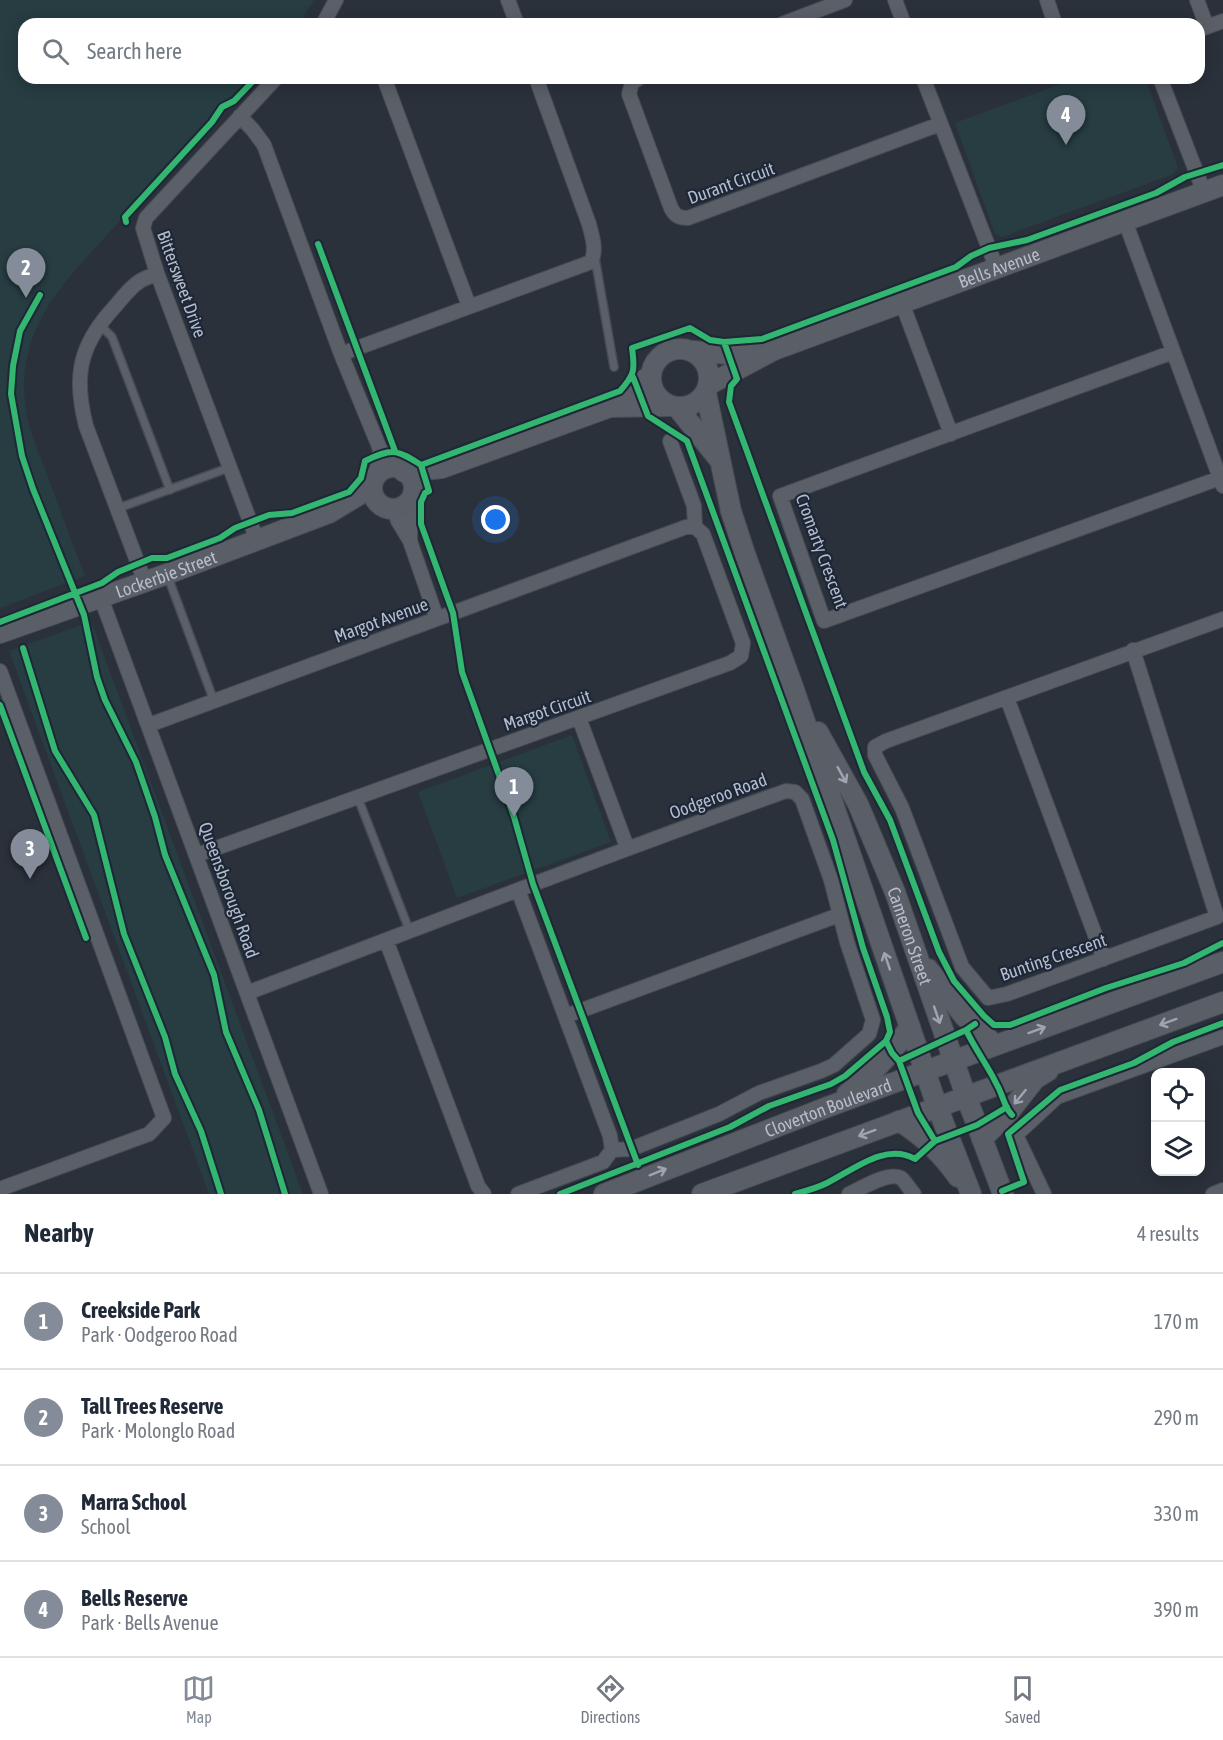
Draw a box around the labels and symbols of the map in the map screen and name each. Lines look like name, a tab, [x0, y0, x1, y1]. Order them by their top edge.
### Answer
pin: 4	[1046, 96, 1086, 145]
street label: Durant Circuit	[685, 158, 777, 208]
street label: Bittersweet Drive	[153, 228, 211, 340]
street label: Bells Avenue	[955, 243, 1042, 292]
pin: 2	[6, 248, 46, 298]
street label: Cromarty Crescent	[792, 491, 852, 611]
your location	[481, 505, 510, 534]
street label: Lockerbie Street	[112, 546, 219, 602]
street label: Margot Avenue	[331, 593, 431, 647]
street label: Margot Circuit	[501, 685, 593, 735]
one-way arrow	[837, 766, 848, 784]
pin: 1	[494, 768, 534, 817]
street label: Oodgeroo Road	[666, 769, 770, 823]
street label: Queensborough Road	[195, 819, 263, 961]
pin: 3	[10, 830, 50, 879]
street label: Cameron Street	[883, 883, 937, 987]
street label: Bunting Crescent	[997, 929, 1109, 985]
one-way arrow	[881, 952, 892, 971]
one-way arrow	[933, 1005, 944, 1024]
one-way arrow	[1159, 1018, 1178, 1029]
one-way arrow	[1027, 1024, 1046, 1035]
street label: Cloverton Boulevard	[761, 1074, 894, 1141]
one-way arrow	[1014, 1089, 1027, 1105]
one-way arrow	[858, 1128, 877, 1139]
one-way arrow	[648, 1166, 667, 1177]

